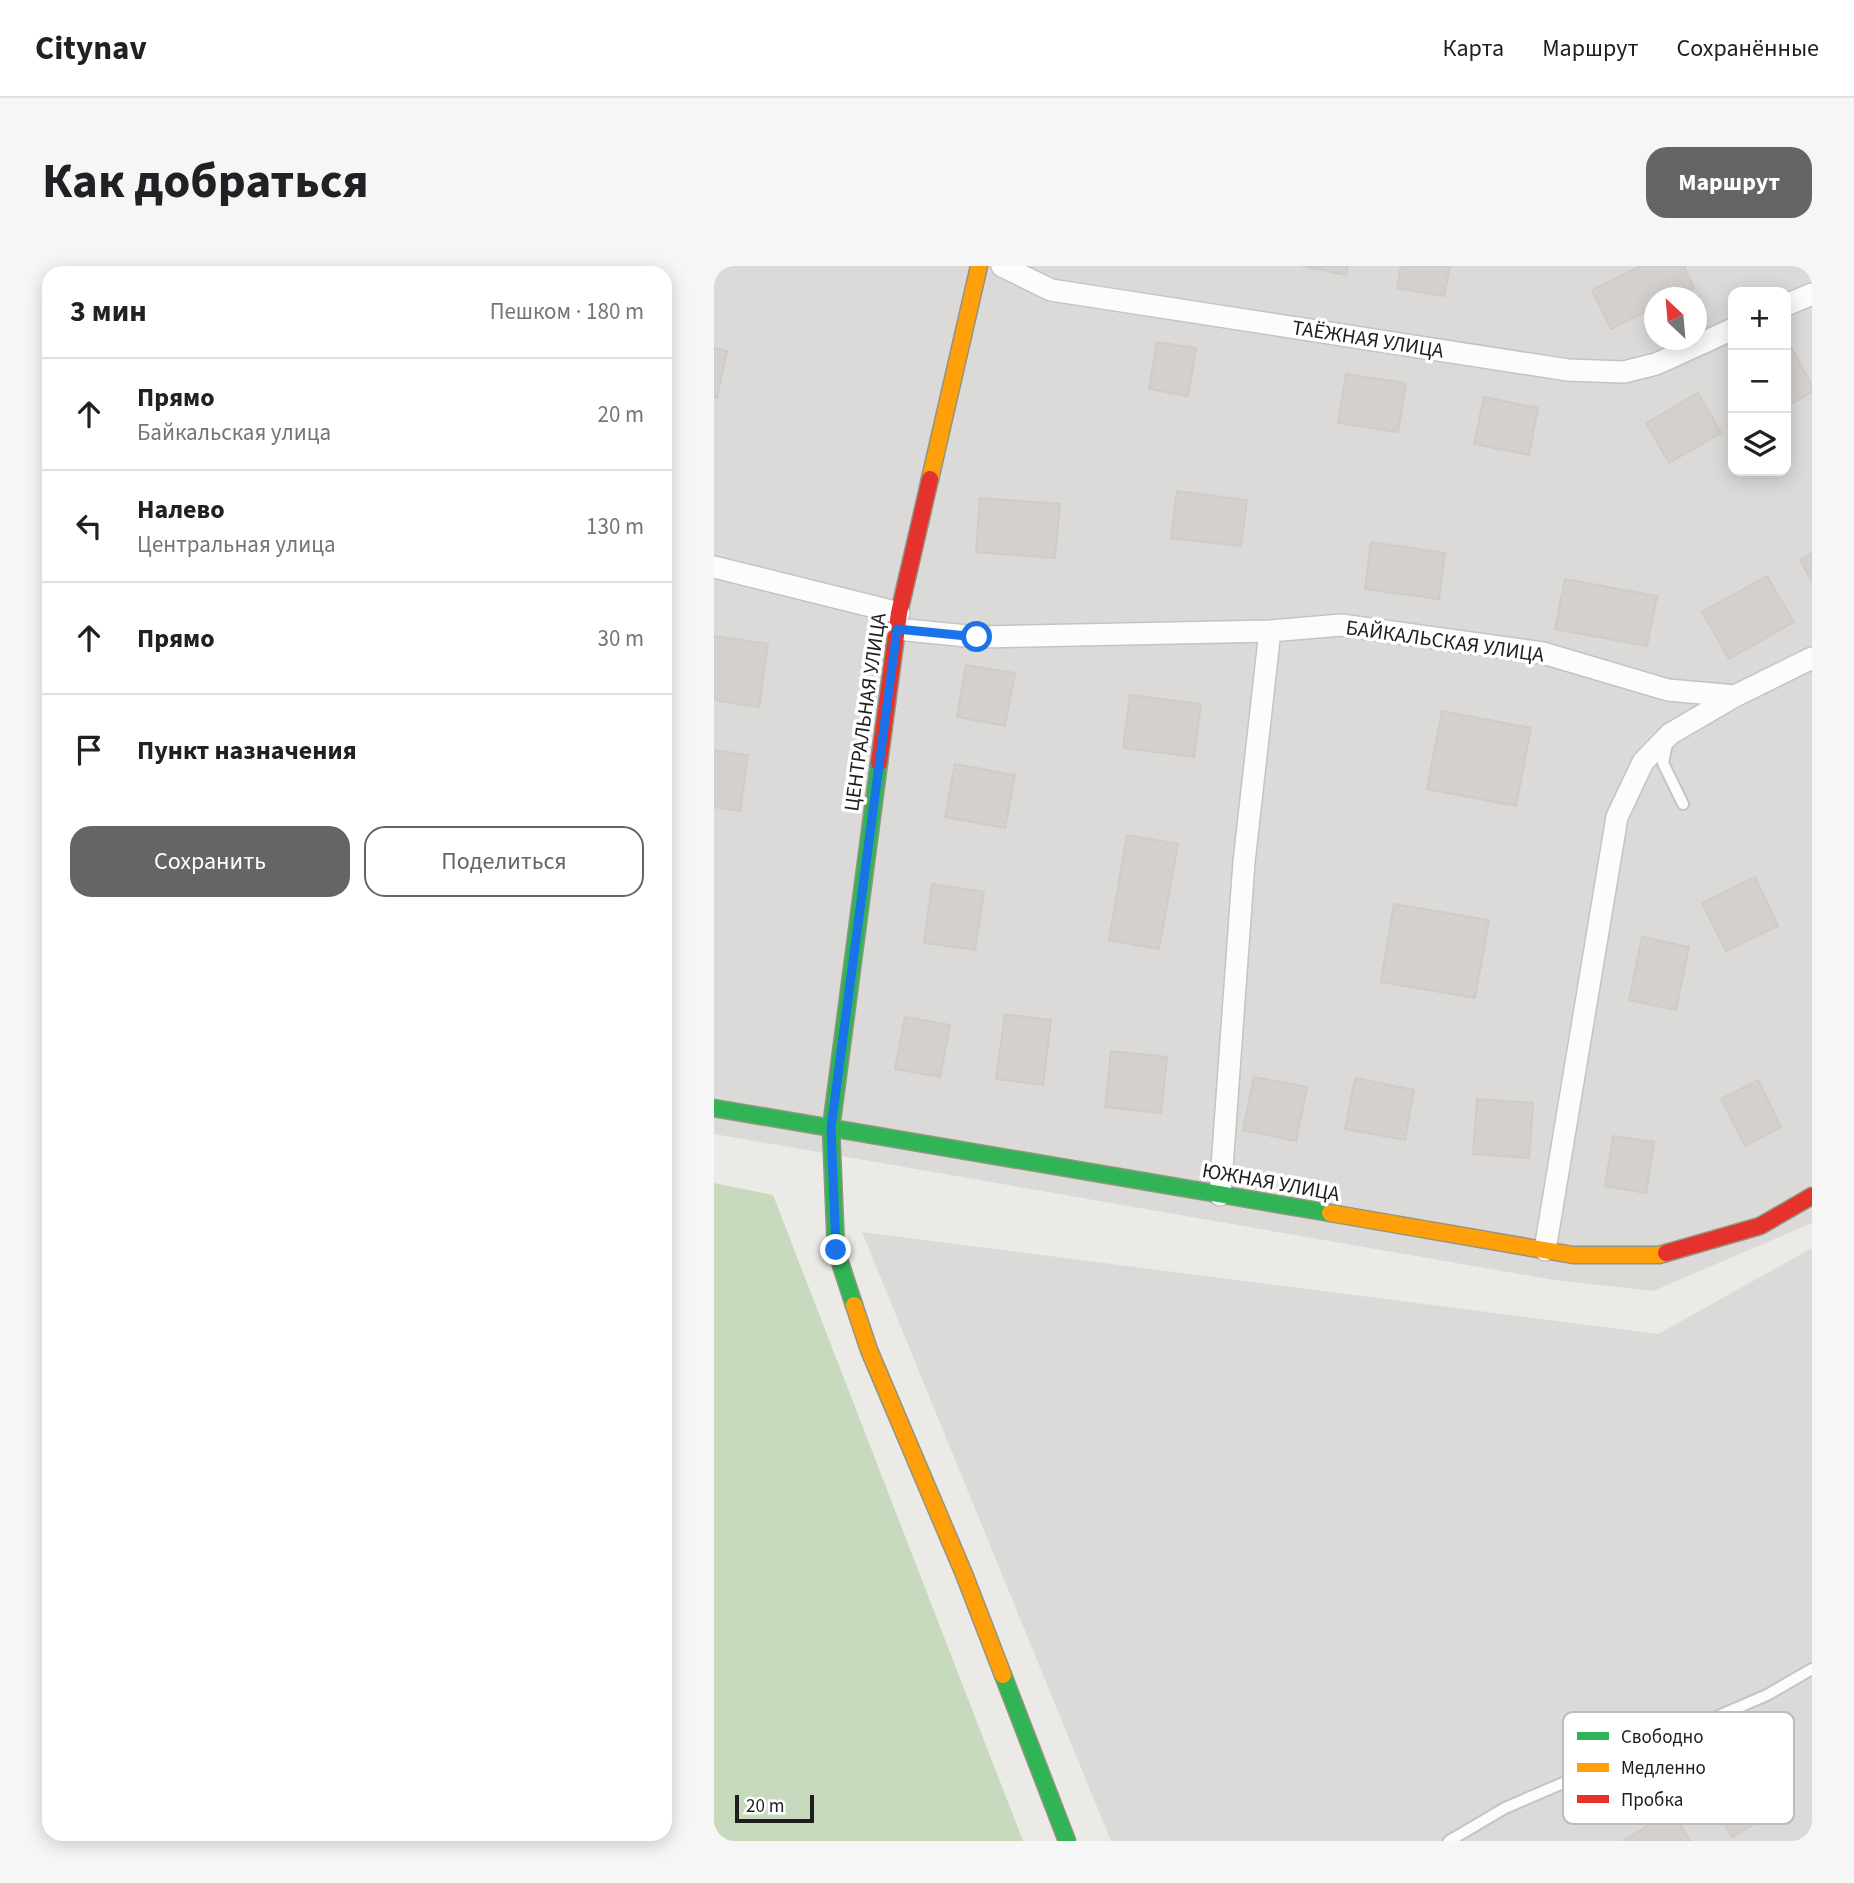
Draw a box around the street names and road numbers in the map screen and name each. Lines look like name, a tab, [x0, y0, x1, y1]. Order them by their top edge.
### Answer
street label: ТАЁЖНАЯ УЛИЦА	[1290, 312, 1447, 366]
street label: ЦЕНТРАЛЬНАЯ УЛИЦА	[836, 610, 894, 813]
street label: БАЙКАЛЬСКАЯ УЛИЦА	[1344, 612, 1547, 670]
street label: ЮЖНАЯ УЛИЦА	[1200, 1155, 1343, 1209]

